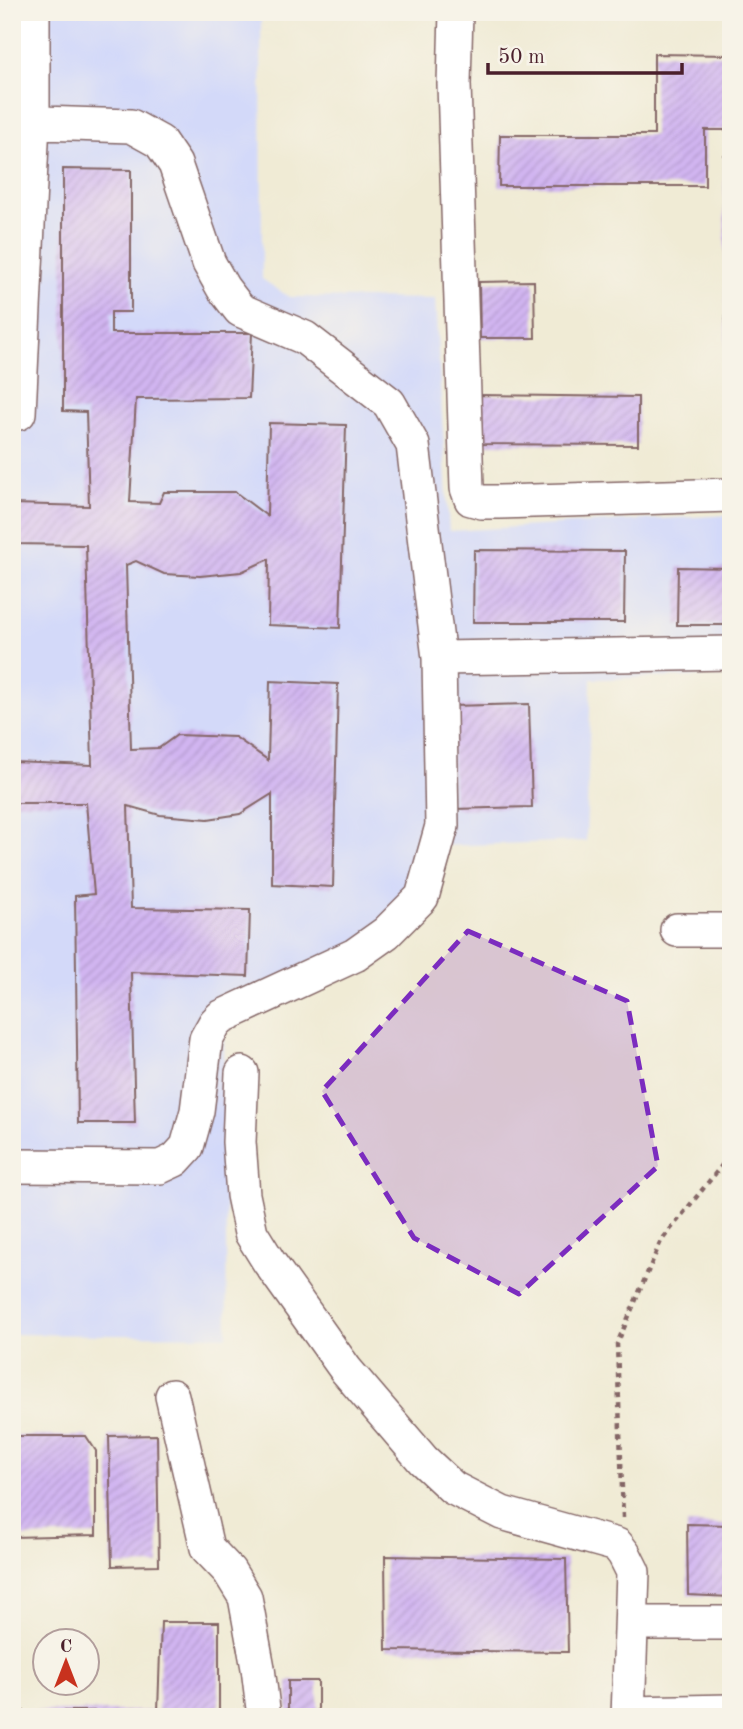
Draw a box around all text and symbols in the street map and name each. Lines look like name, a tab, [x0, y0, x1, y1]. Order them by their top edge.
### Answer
scale bar	[488, 32, 682, 76]
text: 50 m	[498, 47, 545, 68]
north arrow	[32, 1628, 102, 1698]
text: С	[60, 1638, 72, 1657]

